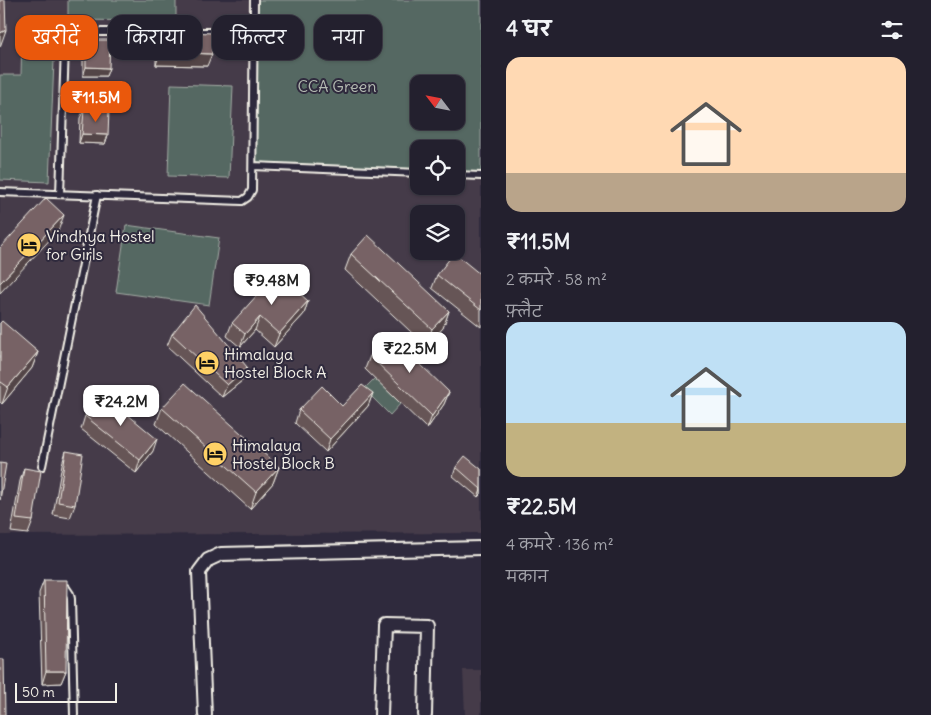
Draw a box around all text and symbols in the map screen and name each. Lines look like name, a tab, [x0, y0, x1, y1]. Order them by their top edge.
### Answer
chip: खरीदें	[15, 15, 98, 60]
chip: किराया	[108, 15, 202, 60]
chip: फ़िल्टर	[212, 15, 304, 60]
chip: नया	[314, 15, 382, 60]
text: 4 घर	[506, 15, 551, 42]
icon: filters	[878, 16, 906, 44]
north arrow	[410, 75, 465, 130]
map controls	[410, 75, 465, 260]
park label: CCA Green	[298, 76, 376, 96]
pin: ₹11.5M	[55, 80, 137, 123]
text: ₹11.5M	[71, 87, 121, 107]
icon: home	[661, 89, 751, 179]
button: locate	[410, 140, 465, 195]
button: layers	[410, 205, 465, 260]
place label: Vindhya Hostel for Girls	[46, 226, 155, 264]
text: ₹11.5M	[506, 228, 571, 255]
hotel icon: Vindhya Hostel for Girls	[16, 232, 42, 258]
pin: ₹9.48M	[231, 264, 313, 306]
text: 2 कमरे · 58 m²	[506, 269, 607, 289]
text: ₹9.48M	[245, 270, 299, 290]
text: फ़्लैट	[506, 301, 542, 321]
pin: ₹22.5M	[369, 332, 451, 374]
text: ₹22.5M	[383, 338, 437, 358]
place label: Himalaya Hostel Block A	[224, 344, 326, 382]
hotel icon: Himalaya Hostel Block A	[194, 350, 220, 376]
icon: home	[661, 354, 751, 444]
pin: ₹24.2M	[80, 384, 162, 427]
text: ₹24.2M	[94, 391, 148, 411]
place label: Himalaya Hostel Block B	[232, 435, 335, 473]
hotel icon: Himalaya Hostel Block B	[202, 441, 228, 467]
text: ₹22.5M	[506, 493, 577, 520]
text: 4 कमरे · 136 m²	[506, 534, 614, 554]
text: मकान	[506, 566, 548, 586]
scale bar	[15, 680, 118, 703]
text: 50 m	[22, 683, 55, 701]

